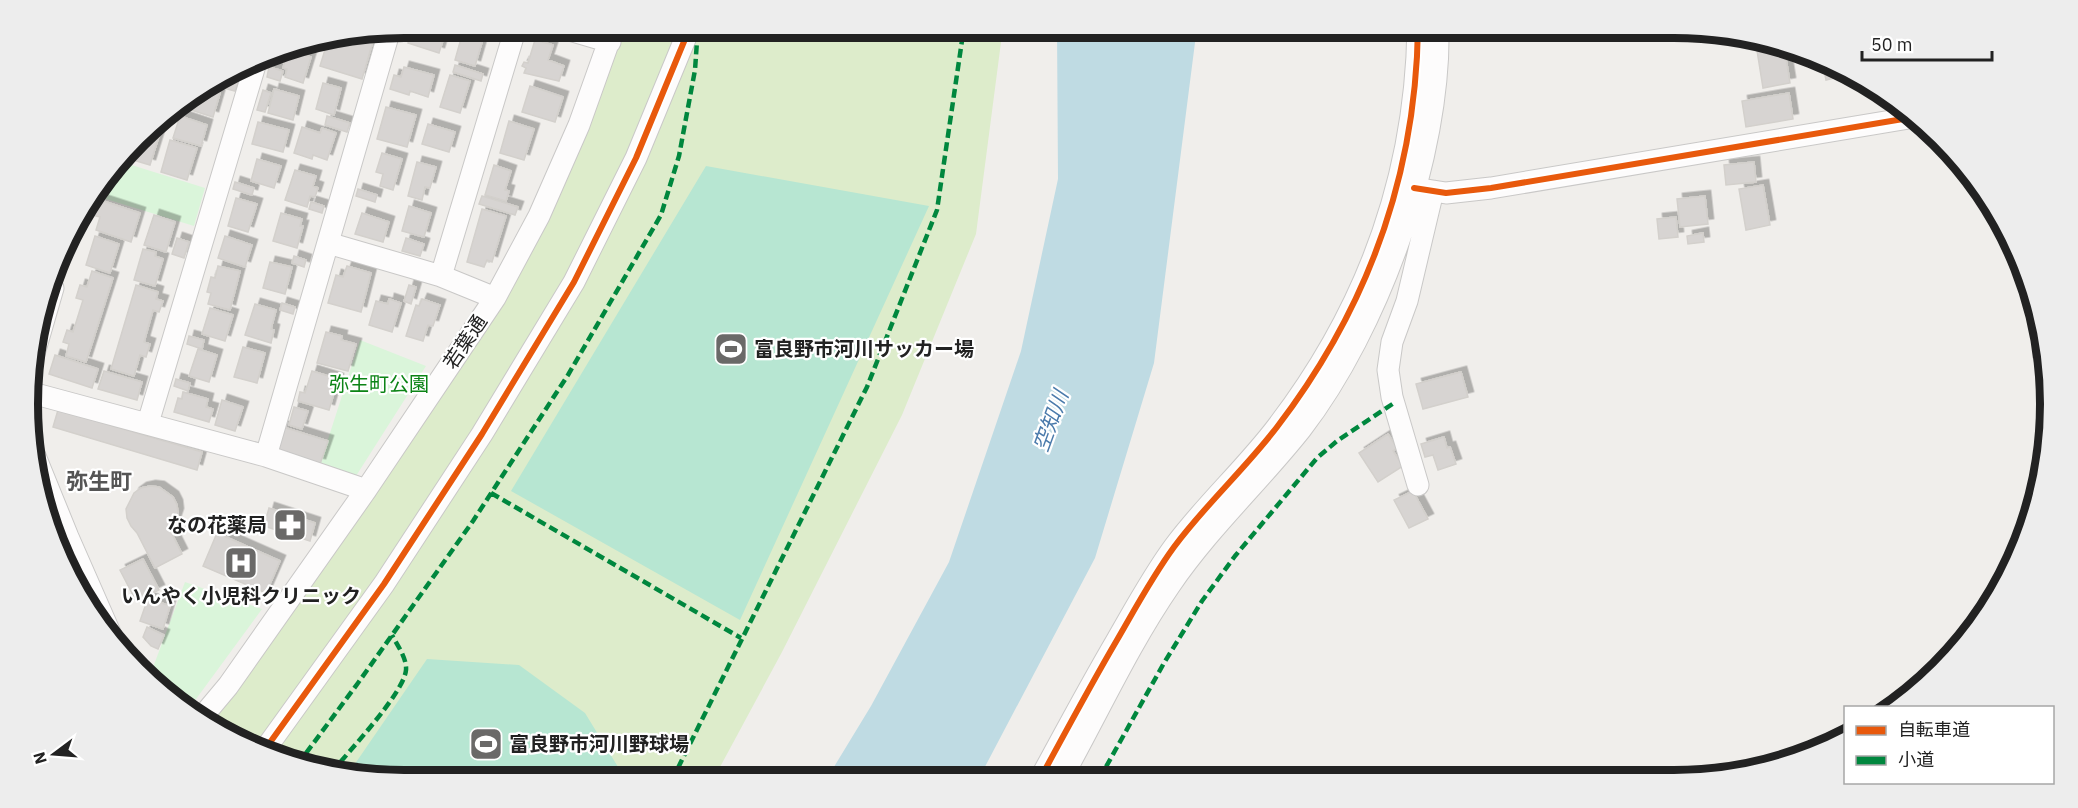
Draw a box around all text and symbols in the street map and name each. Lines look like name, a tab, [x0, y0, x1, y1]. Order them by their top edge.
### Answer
scale bar	[1862, 24, 1992, 62]
text: 50 m	[1871, 33, 1913, 56]
street label: 若葉通	[437, 309, 493, 374]
sports icon: 富良野市河川サッカー場	[713, 331, 749, 367]
place label: 富良野市河川サッカー場	[754, 335, 974, 362]
park label: 弥生町公園	[329, 370, 429, 397]
water label: 空知川	[1026, 384, 1075, 455]
district label: 弥生町	[66, 466, 132, 495]
pharmacy icon: なの花薬局	[272, 507, 308, 543]
place label: なの花薬局	[167, 511, 267, 538]
hospital icon: いんやく小児科クリニック	[223, 545, 259, 581]
place label: いんやく小児科クリニック	[121, 582, 361, 609]
legend	[1844, 706, 2054, 784]
text: 自転車道	[1898, 718, 1970, 741]
north arrow	[24, 724, 84, 784]
sports icon: 富良野市河川野球場	[468, 726, 504, 762]
place label: 富良野市河川野球場	[509, 730, 689, 757]
text: 小道	[1898, 748, 1934, 771]
text: N	[28, 750, 51, 766]

